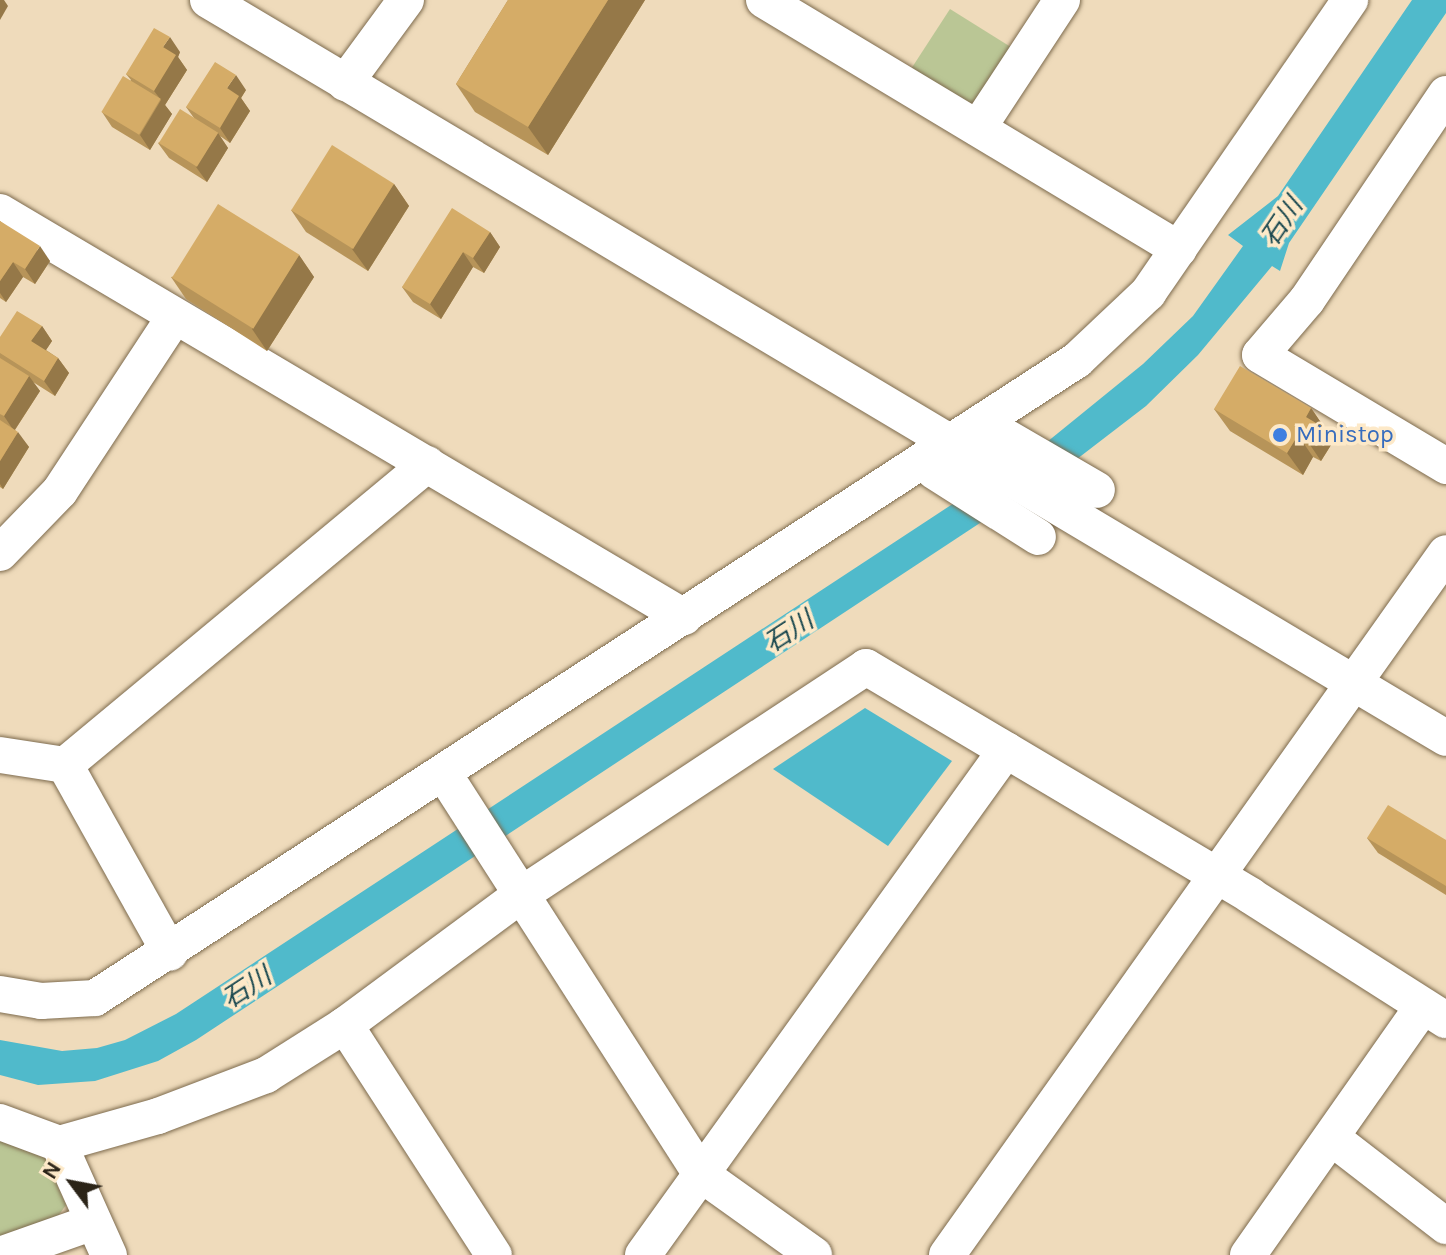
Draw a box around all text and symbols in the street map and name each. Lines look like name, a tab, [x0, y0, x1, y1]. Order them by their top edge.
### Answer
water label: 石川	[1255, 192, 1309, 252]
place label: Ministop	[1296, 421, 1394, 449]
marker: Ministop	[1271, 426, 1289, 444]
water label: 石川	[759, 605, 819, 659]
water label: 石川	[217, 961, 277, 1015]
north arrow	[32, 1143, 112, 1223]
text: N	[36, 1157, 67, 1184]

